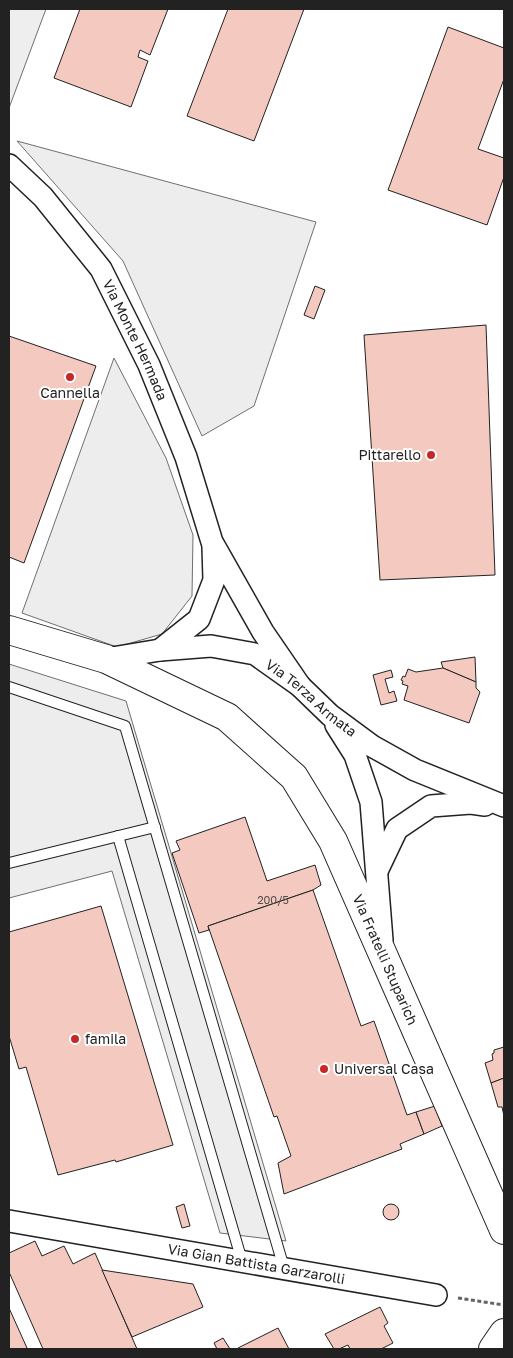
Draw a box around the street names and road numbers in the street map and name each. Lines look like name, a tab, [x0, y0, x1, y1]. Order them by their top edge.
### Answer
street label: Via Monte Hermada	[100, 277, 171, 403]
street label: Via Terza Armata	[263, 655, 360, 740]
street label: Via Fratelli Stuparich	[350, 892, 422, 1027]
street label: Via Gian Battista Garzarolli	[166, 1240, 346, 1287]

